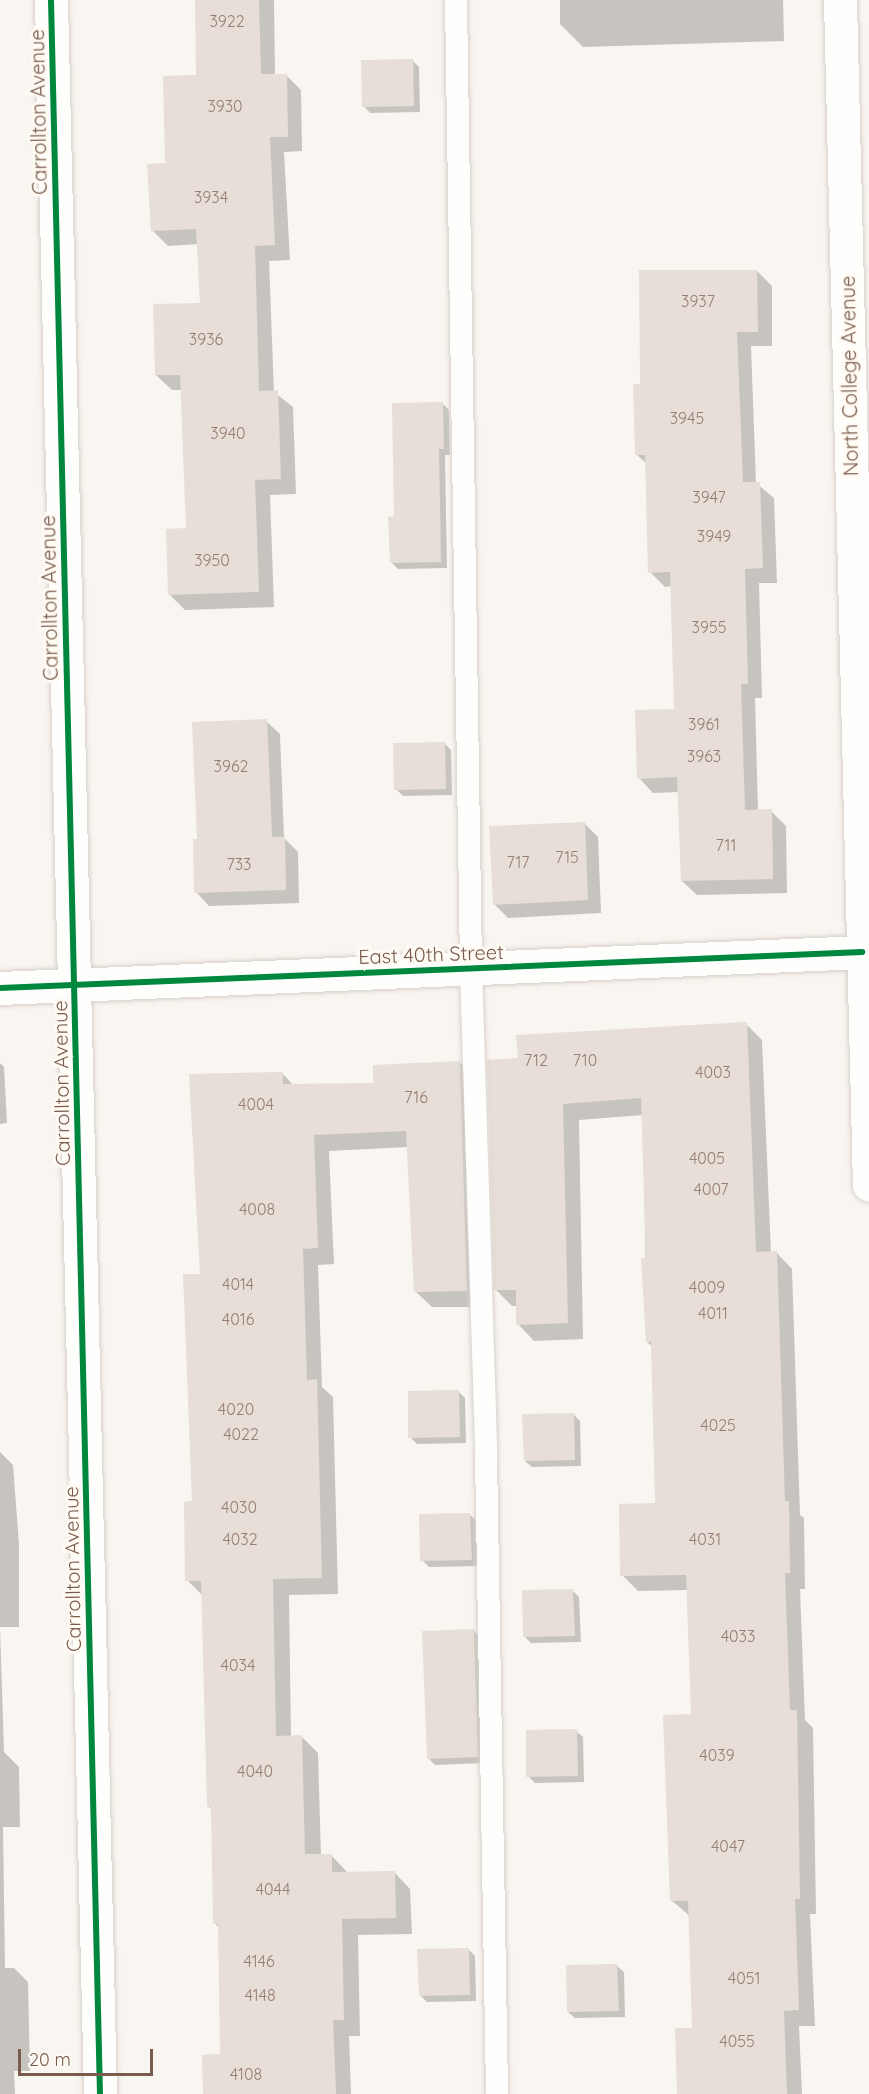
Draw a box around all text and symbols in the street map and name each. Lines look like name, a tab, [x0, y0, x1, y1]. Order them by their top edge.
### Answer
house number: 3922	[209, 11, 245, 31]
street label: Carrollton Avenue	[25, 29, 51, 195]
house number: 3930	[207, 96, 243, 116]
house number: 3934	[194, 187, 228, 207]
street label: North College Avenue	[835, 276, 863, 476]
house number: 3937	[681, 291, 715, 311]
house number: 3936	[189, 329, 223, 349]
house number: 3945	[670, 408, 704, 428]
house number: 3940	[210, 423, 246, 443]
house number: 3947	[692, 487, 726, 507]
street label: Carrollton Avenue	[36, 515, 62, 681]
house number: 3949	[697, 526, 731, 546]
house number: 3950	[194, 550, 230, 570]
house number: 3955	[692, 617, 726, 637]
house number: 3961	[688, 714, 720, 734]
house number: 3963	[687, 746, 721, 766]
house number: 3962	[214, 756, 248, 776]
house number: 711	[716, 835, 736, 855]
house number: 715	[555, 847, 579, 867]
house number: 717	[506, 852, 530, 872]
house number: 733	[227, 854, 251, 874]
street label: East 40th Street	[358, 939, 504, 969]
street label: Carrollton Avenue	[48, 1000, 74, 1166]
house number: 712	[524, 1050, 548, 1070]
house number: 710	[573, 1050, 597, 1070]
house number: 4003	[695, 1062, 731, 1082]
house number: 716	[404, 1087, 428, 1107]
house number: 4004	[238, 1094, 274, 1114]
house number: 4005	[689, 1148, 725, 1168]
house number: 4007	[694, 1179, 728, 1199]
house number: 4008	[239, 1199, 275, 1219]
house number: 4014	[222, 1274, 254, 1294]
house number: 4009	[689, 1277, 725, 1297]
house number: 4011	[698, 1303, 728, 1323]
house number: 4016	[222, 1309, 254, 1329]
house number: 4020	[218, 1399, 254, 1419]
house number: 4025	[700, 1415, 736, 1435]
house number: 4022	[223, 1424, 259, 1444]
street label: Carrollton Avenue	[59, 1486, 85, 1652]
house number: 4030	[221, 1497, 257, 1517]
house number: 4032	[222, 1529, 258, 1549]
house number: 4031	[689, 1529, 721, 1549]
house number: 4033	[721, 1626, 755, 1646]
house number: 4034	[221, 1655, 255, 1675]
house number: 4039	[699, 1745, 735, 1765]
house number: 4040	[237, 1761, 273, 1781]
house number: 4047	[711, 1836, 745, 1856]
house number: 4044	[256, 1879, 290, 1899]
house number: 4146	[243, 1951, 275, 1971]
house number: 4051	[728, 1968, 760, 1988]
house number: 4148	[244, 1985, 276, 2005]
house number: 4055	[719, 2031, 755, 2051]
scale bar	[21, 2037, 156, 2075]
text: 20 m	[29, 2048, 71, 2071]
house number: 4108	[230, 2064, 262, 2084]

